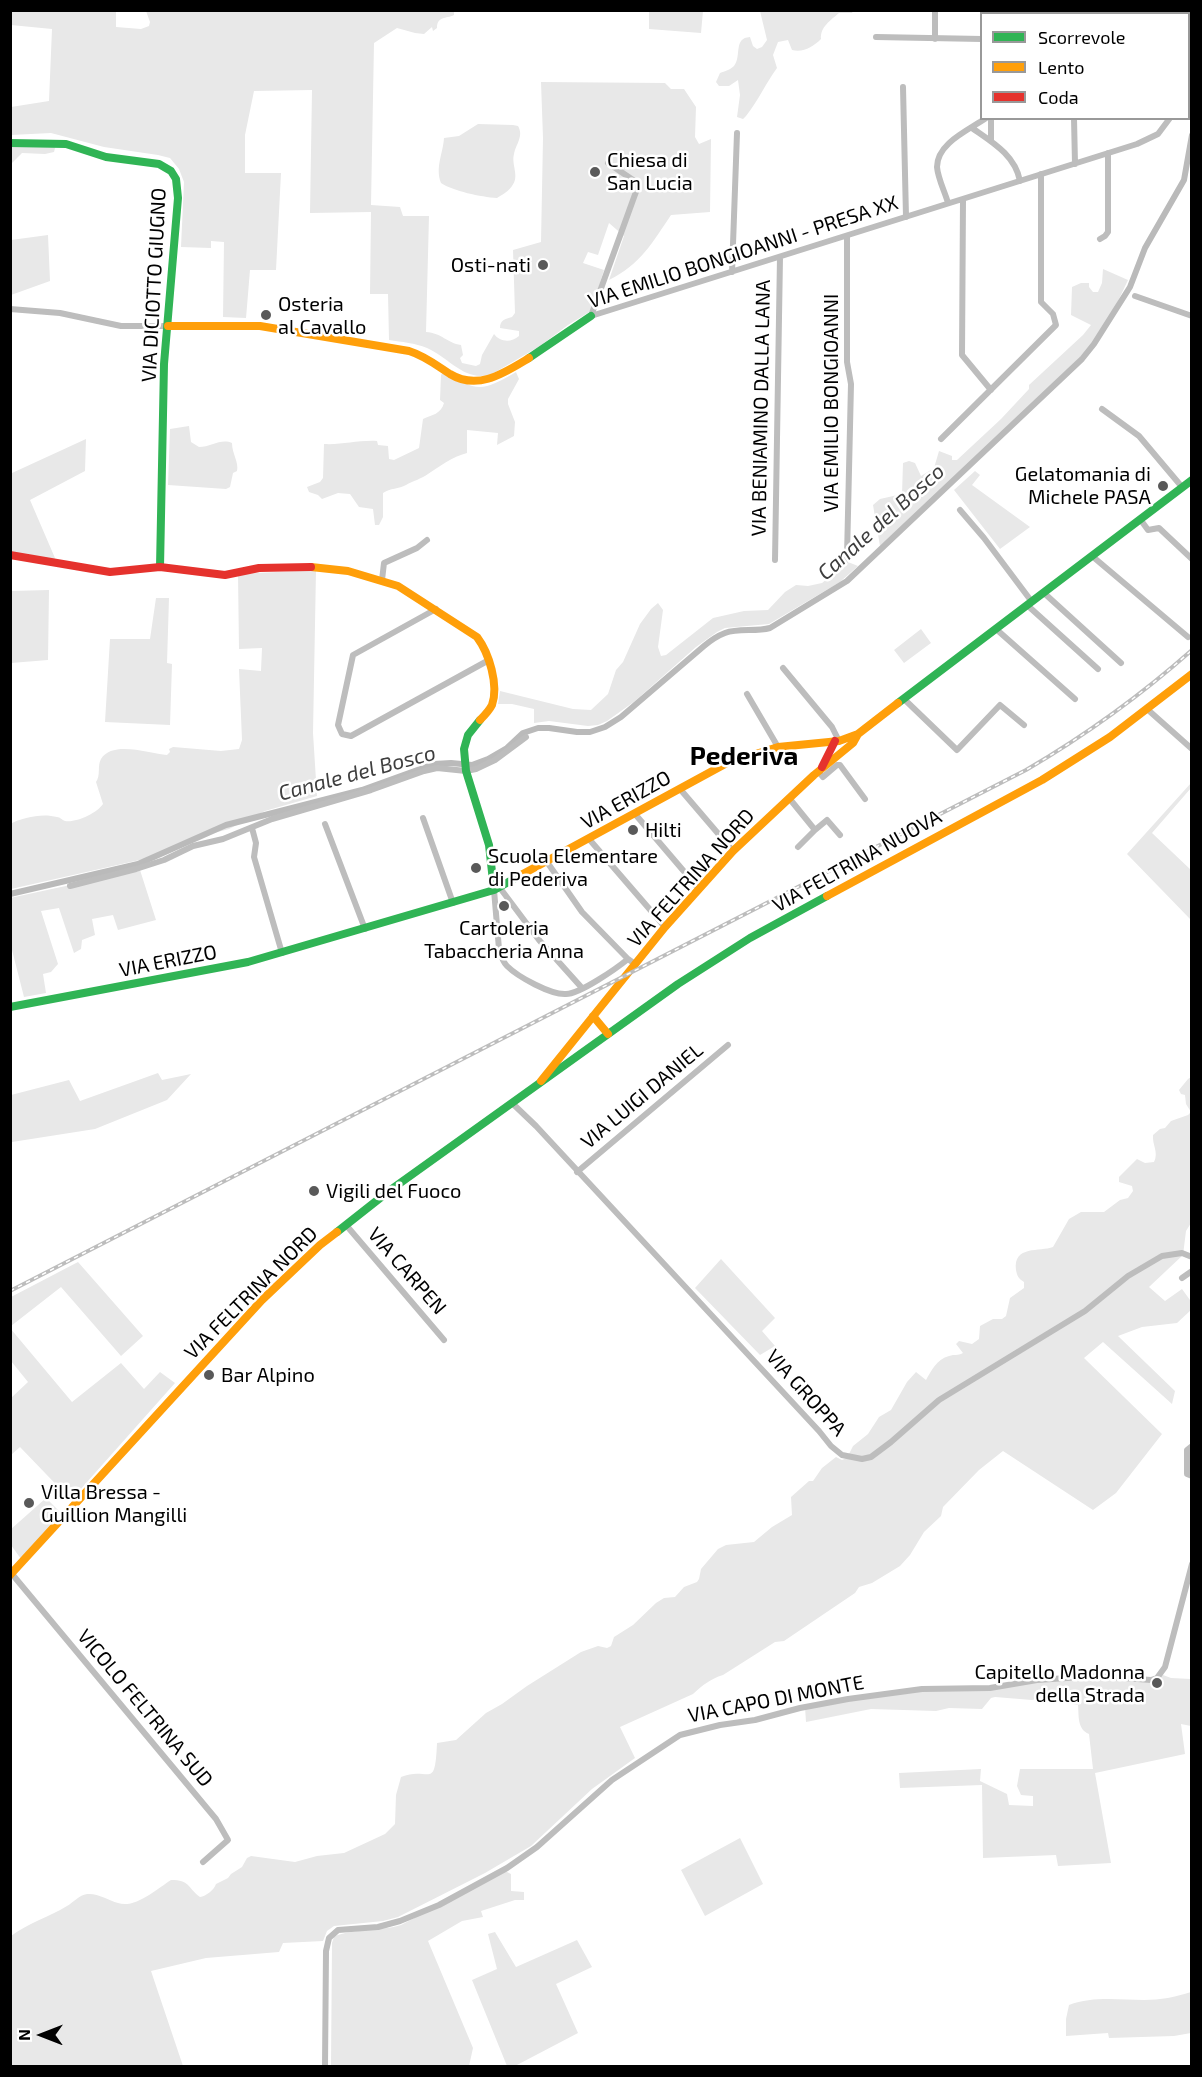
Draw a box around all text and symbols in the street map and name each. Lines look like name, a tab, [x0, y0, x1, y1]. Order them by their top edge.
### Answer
legend	[980, 12, 1190, 120]
text: Scorrevole	[1038, 26, 1125, 48]
text: Lento	[1038, 56, 1084, 78]
text: Coda	[1038, 86, 1079, 108]
place label: Chiesa di San Lucia	[607, 148, 693, 195]
marker: Chiesa di San Lucia	[588, 165, 602, 179]
street label: VIA DICIOTTO GIUGNO	[137, 187, 171, 383]
street label: VIA EMILIO BONGIOANNI - PRESA XX	[585, 190, 901, 314]
place label: Osti-nati	[451, 253, 531, 277]
marker: Osti-nati	[536, 258, 550, 272]
street label: VIA BENIAMINO DALLA LANA	[747, 279, 775, 537]
place label: Osteria al Cavallo	[278, 292, 366, 339]
street label: VIA EMILIO BONGIOANNI	[819, 294, 843, 512]
marker: Osteria al Cavallo	[259, 308, 273, 322]
water label: Canale del Bosco	[813, 459, 949, 585]
place label: Gelatomania di Michele PASA	[1015, 462, 1151, 509]
marker: Gelatomania di Michele PASA	[1156, 479, 1170, 493]
water label: Canale del Bosco	[276, 740, 438, 806]
district label: Pederiva	[690, 740, 798, 772]
street label: VIA ERIZZO	[577, 766, 675, 834]
street label: VIA FELTRINA NORD	[623, 804, 759, 952]
street label: VIA FELTRINA NUOVA	[768, 805, 946, 917]
place label: Hilti	[645, 818, 682, 842]
marker: Hilti	[626, 823, 640, 837]
place label: Scuola Elementare di Pederiva	[488, 844, 658, 891]
marker: Scuola Elementare di Pederiva	[469, 861, 483, 875]
marker: Cartoleria Tabaccheria Anna	[497, 899, 511, 913]
place label: Cartoleria Tabaccheria Anna	[424, 916, 584, 963]
street label: VIA ERIZZO	[117, 940, 219, 982]
street label: VIA LUIGI DANIEL	[576, 1038, 708, 1154]
place label: Vigili del Fuoco	[326, 1179, 461, 1203]
marker: Vigili del Fuoco	[307, 1184, 321, 1198]
street label: VIA FELTRINA NORD	[180, 1222, 322, 1364]
street label: VIA CARPEN	[363, 1223, 451, 1319]
street label: VIA GROPPA	[761, 1345, 851, 1441]
place label: Bar Alpino	[221, 1363, 315, 1387]
marker: Bar Alpino	[202, 1368, 216, 1382]
place label: Villa Bressa - Guillion Mangilli	[41, 1480, 187, 1527]
marker: Villa Bressa - Guillion Mangilli	[22, 1496, 36, 1510]
street label: VICOLO FELTRINA SUD	[72, 1624, 218, 1792]
place label: Capitello Madonna della Strada	[974, 1660, 1145, 1707]
street label: VIA CAPO DI MONTE	[686, 1670, 866, 1728]
marker: Capitello Madonna della Strada	[1150, 1676, 1164, 1690]
north arrow	[12, 2005, 72, 2065]
text: N	[14, 2029, 33, 2041]

